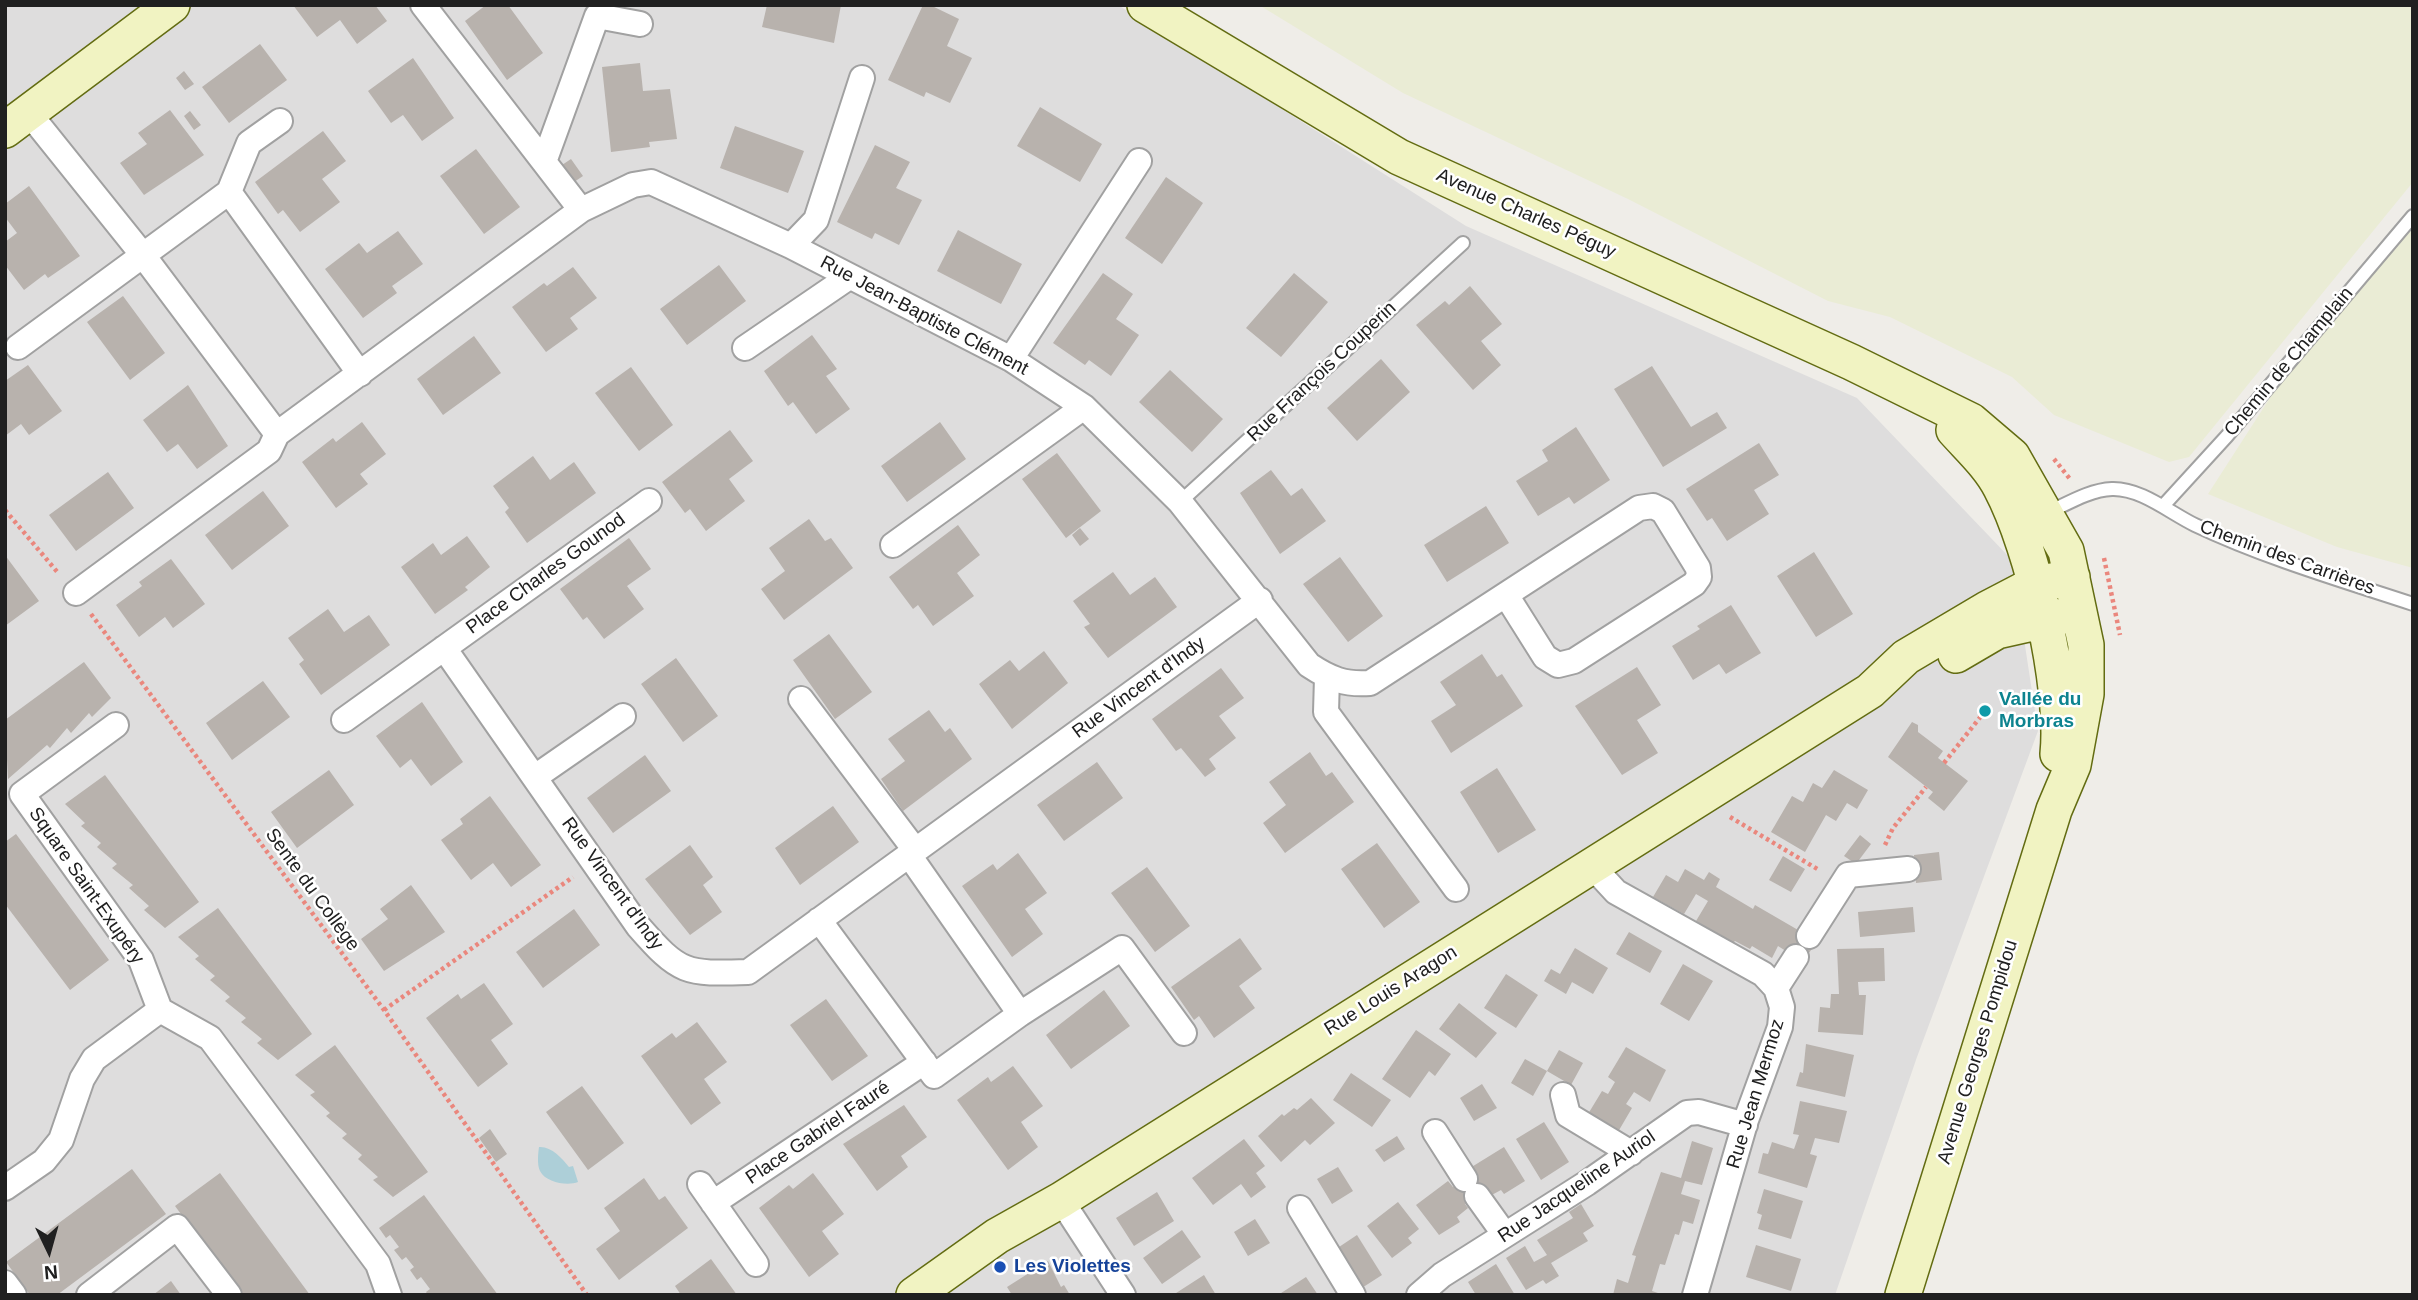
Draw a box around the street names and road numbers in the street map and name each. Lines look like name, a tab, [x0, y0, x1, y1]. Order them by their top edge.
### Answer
street label: Avenue Charles Péguy	[1433, 164, 1619, 264]
street label: Rue Jean-Baptiste Clément	[816, 251, 1032, 381]
street label: Chemin de Champlain	[2220, 283, 2358, 441]
street label: Rue François Couperin	[1243, 297, 1401, 447]
street label: Place Charles Gounod	[462, 509, 630, 639]
street label: Chemin des Carrières	[2196, 516, 2378, 600]
street label: Rue Vincent d'Indy	[1068, 632, 1210, 744]
street label: Square Saint-Exupéry	[23, 803, 149, 969]
street label: Rue Vincent d'Indy	[556, 813, 668, 955]
street label: Sente du Collège	[260, 824, 364, 956]
street label: Avenue Georges Pompidou	[1933, 937, 2023, 1167]
street label: Rue Louis Aragon	[1320, 941, 1462, 1041]
street label: Rue Jean Mermoz	[1722, 1016, 1790, 1172]
street label: Place Gabriel Fauré	[742, 1076, 894, 1190]
street label: Rue Jacqueline Auriol	[1494, 1126, 1660, 1248]

